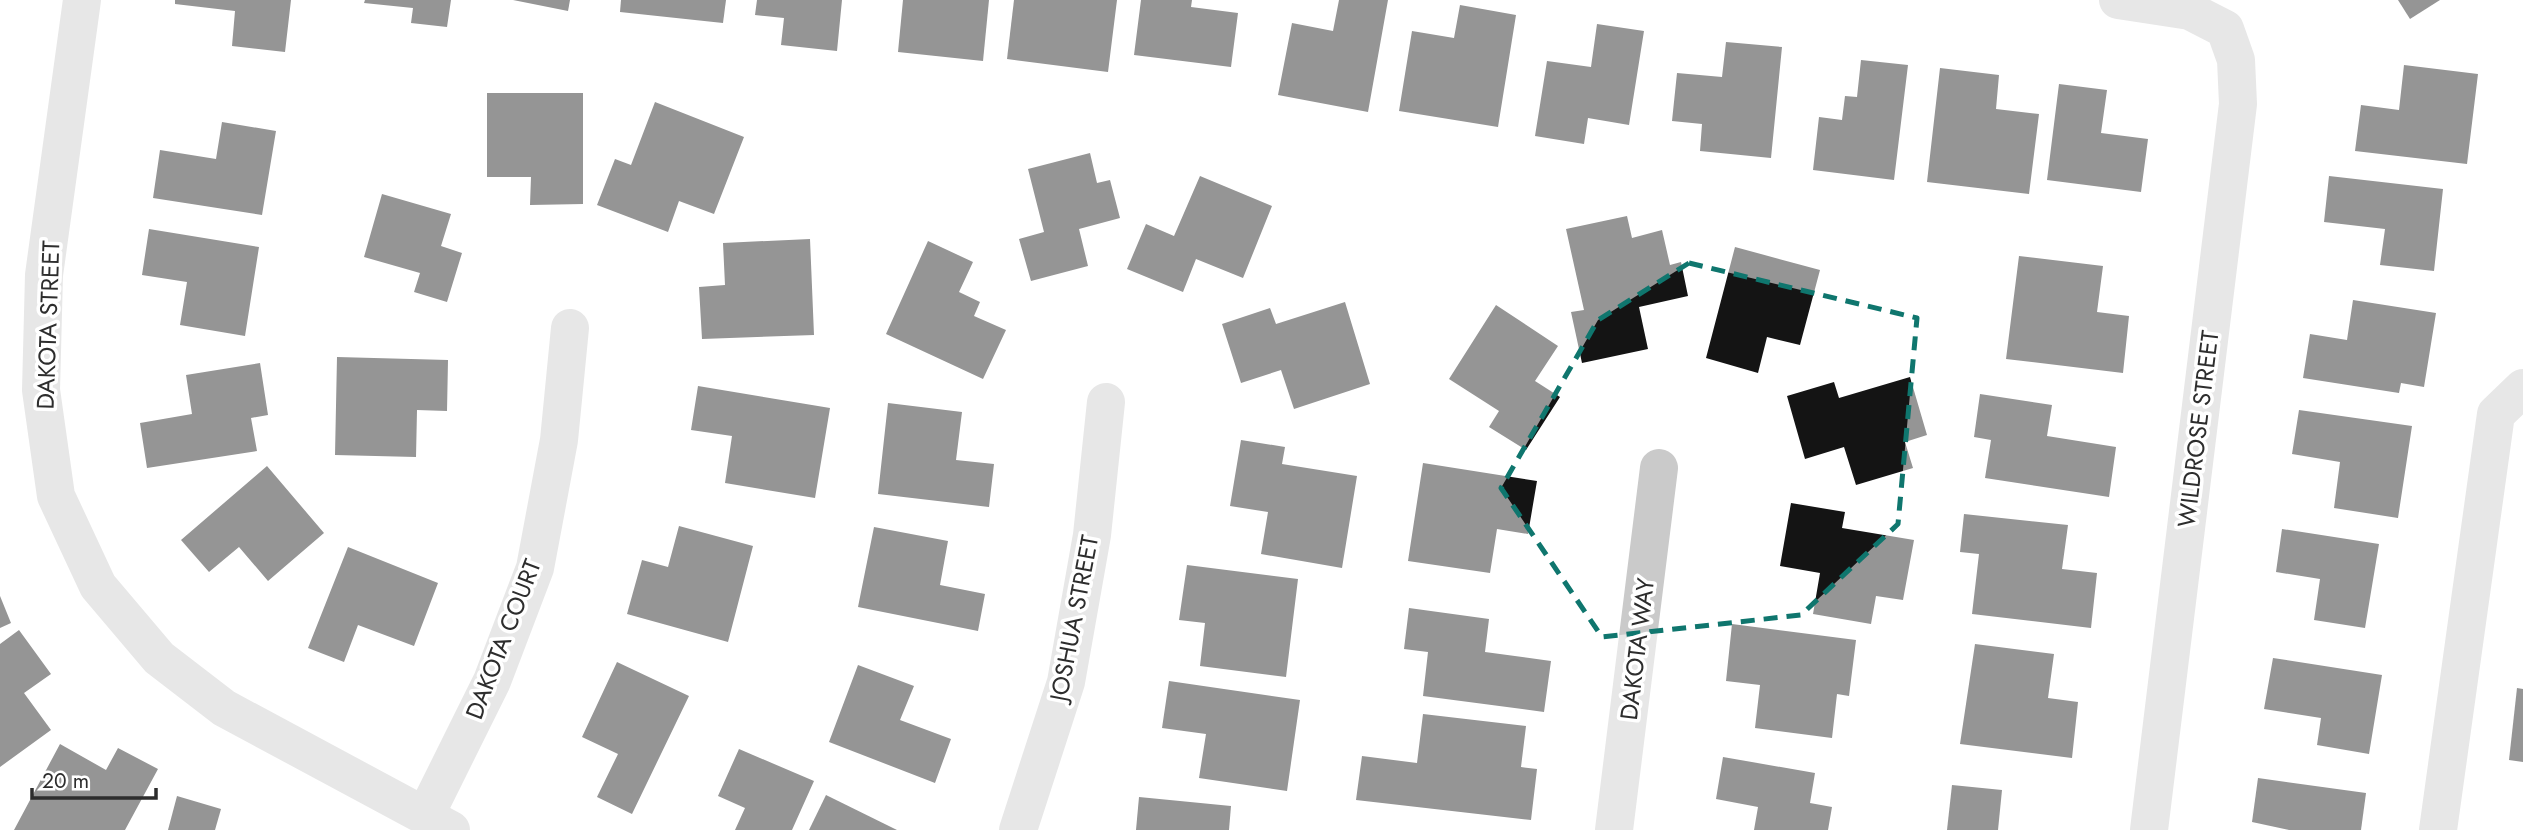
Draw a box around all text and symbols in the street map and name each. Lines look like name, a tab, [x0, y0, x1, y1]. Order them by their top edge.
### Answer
street label: DAKOTA STREET	[28, 240, 68, 410]
street label: WILDROSE STREET	[2169, 329, 2227, 529]
street label: JOSHUA STREET	[1040, 532, 1107, 707]
street label: DAKOTA COURT	[456, 554, 550, 724]
street label: DAKOTA WAY	[1611, 575, 1663, 722]
scale bar	[32, 756, 156, 800]
text: 20 m	[42, 766, 89, 796]

